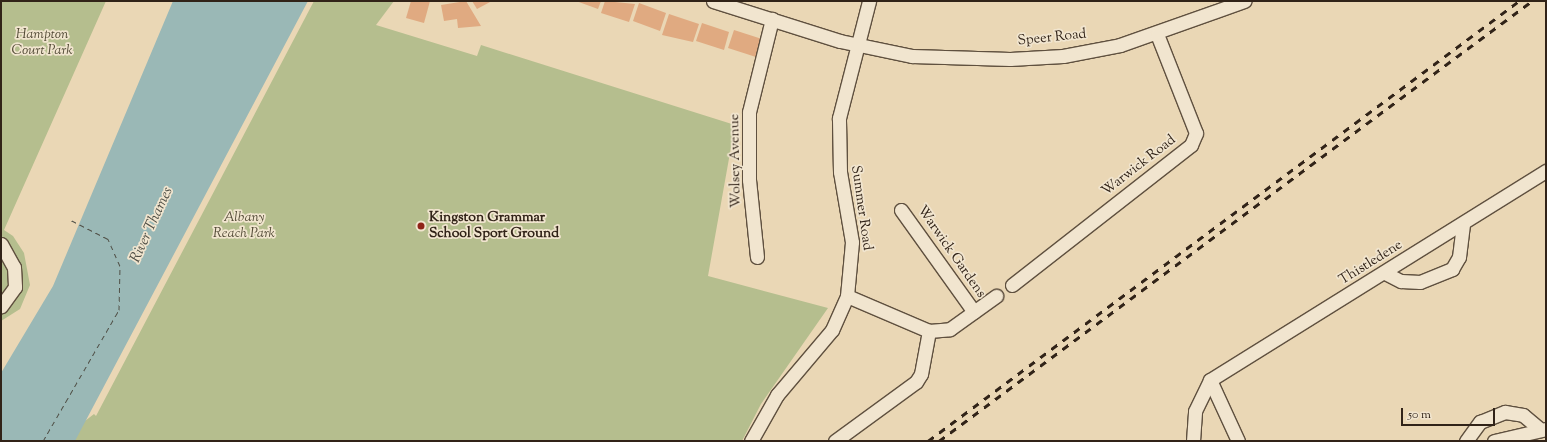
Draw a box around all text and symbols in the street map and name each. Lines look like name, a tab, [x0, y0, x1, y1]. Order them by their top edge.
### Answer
street label: Speer Road	[1017, 26, 1087, 50]
park label: Hampton Court Park	[12, 27, 72, 60]
street label: Wolsey Avenue	[727, 114, 745, 208]
street label: Warwick Road	[1099, 132, 1179, 200]
street label: Summer Road	[847, 164, 875, 252]
water label: River Thames	[127, 184, 177, 266]
street label: Warwick Gardens	[913, 203, 989, 301]
park label: Albany Reach Park	[213, 210, 275, 242]
place label: Kingston Grammar School Sport Ground	[429, 210, 559, 242]
marker: Kingston Grammar School Sport Ground	[416, 221, 426, 231]
street label: Thistledene	[1336, 237, 1406, 289]
scale bar	[1403, 400, 1497, 426]
text: 50 m	[1408, 406, 1431, 424]

